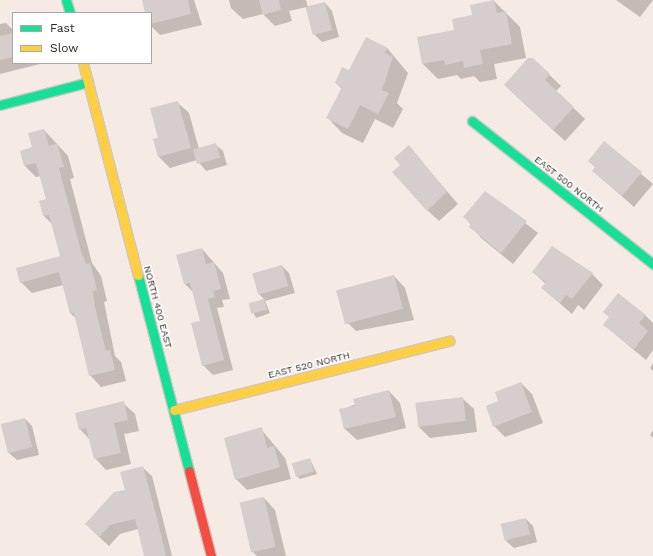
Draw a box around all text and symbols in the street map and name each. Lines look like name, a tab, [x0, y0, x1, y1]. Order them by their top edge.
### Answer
legend	[12, 12, 152, 64]
text: Fast	[50, 21, 75, 35]
text: Slow	[50, 41, 78, 55]
street label: EAST 500 NORTH	[532, 153, 606, 215]
street label: NORTH 400 EAST	[141, 264, 175, 350]
street label: EAST 520 NORTH	[267, 349, 351, 381]

